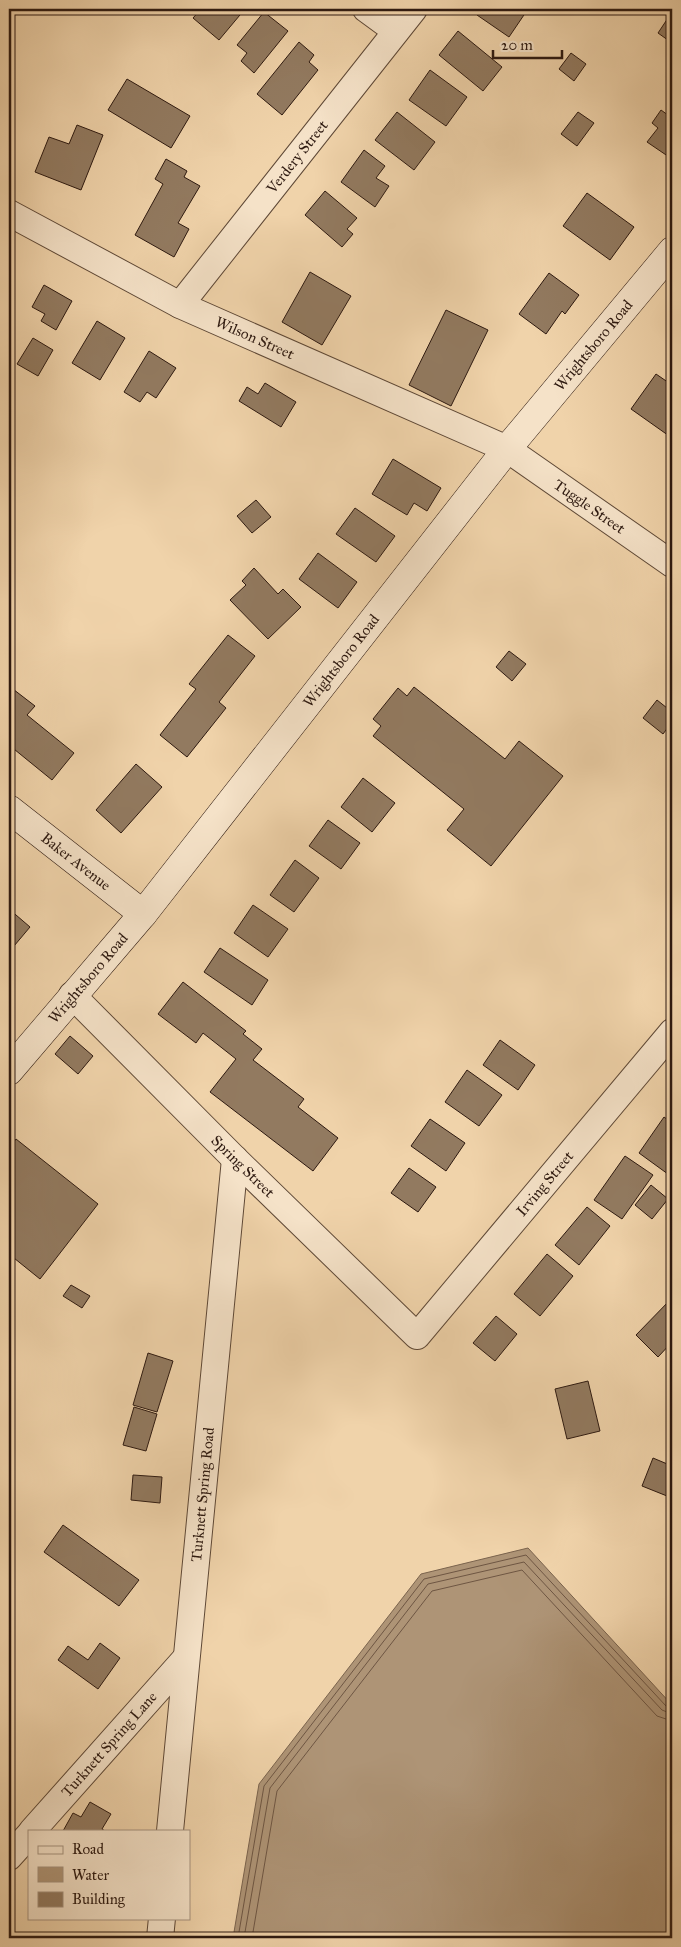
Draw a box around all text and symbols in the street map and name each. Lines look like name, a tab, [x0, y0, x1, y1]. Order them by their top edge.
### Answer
scale bar	[493, 28, 562, 60]
text: 20 m	[501, 36, 533, 54]
street label: Verdery Street	[262, 116, 332, 198]
street label: Wrightsboro Road	[550, 296, 637, 394]
street label: Wilson Street	[213, 313, 298, 363]
street label: Tuggle Street	[550, 475, 629, 538]
street label: Wrightsboro Road	[299, 610, 383, 711]
street label: Baker Avenue	[38, 829, 114, 894]
street label: Wrightsboro Road	[45, 929, 132, 1027]
street label: Spring Street	[207, 1131, 279, 1202]
street label: Irving Street	[512, 1147, 578, 1220]
street label: Turknett Spring Road	[187, 1426, 218, 1563]
street label: Turknett Spring Lane	[58, 1688, 161, 1801]
legend	[28, 1830, 190, 1920]
text: Road	[72, 1840, 104, 1858]
text: Water	[72, 1866, 109, 1884]
text: Building	[72, 1890, 126, 1908]

